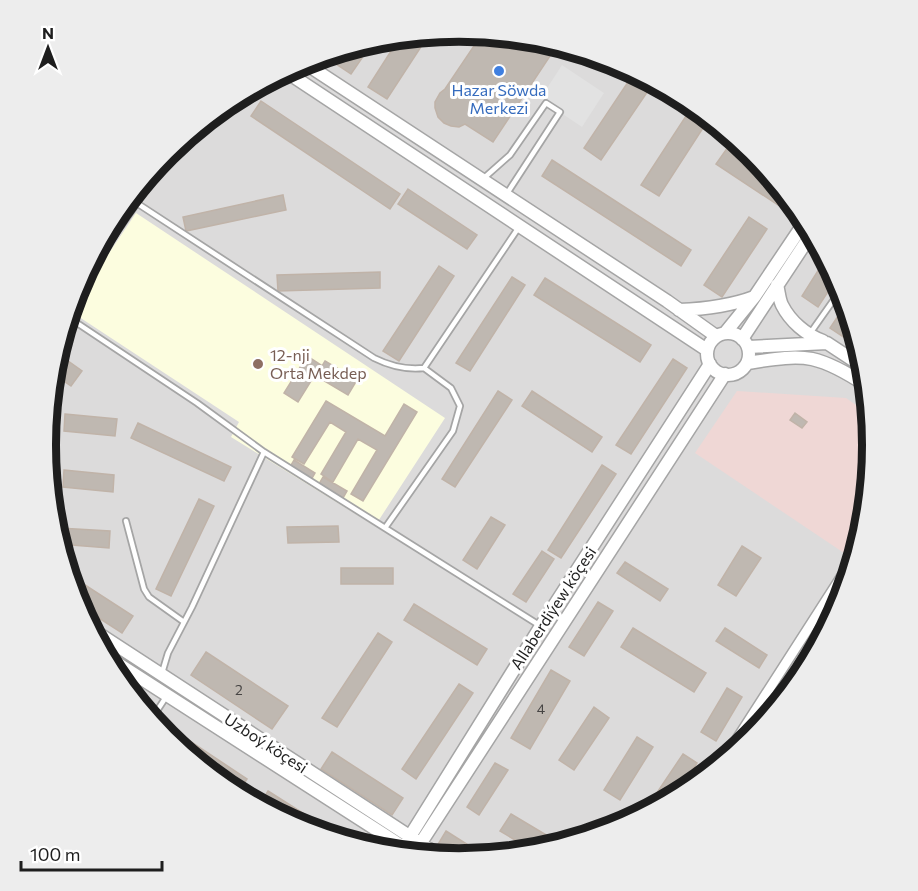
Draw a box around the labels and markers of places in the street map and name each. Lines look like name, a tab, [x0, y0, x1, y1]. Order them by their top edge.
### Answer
marker: Hazar Söwda Merkezi	[492, 64, 506, 78]
place label: Hazar Söwda Merkezi	[451, 80, 547, 117]
place label: 12-nji Orta Mekdep	[270, 345, 367, 382]
marker: 12-nji Orta Mekdep	[251, 357, 265, 371]

